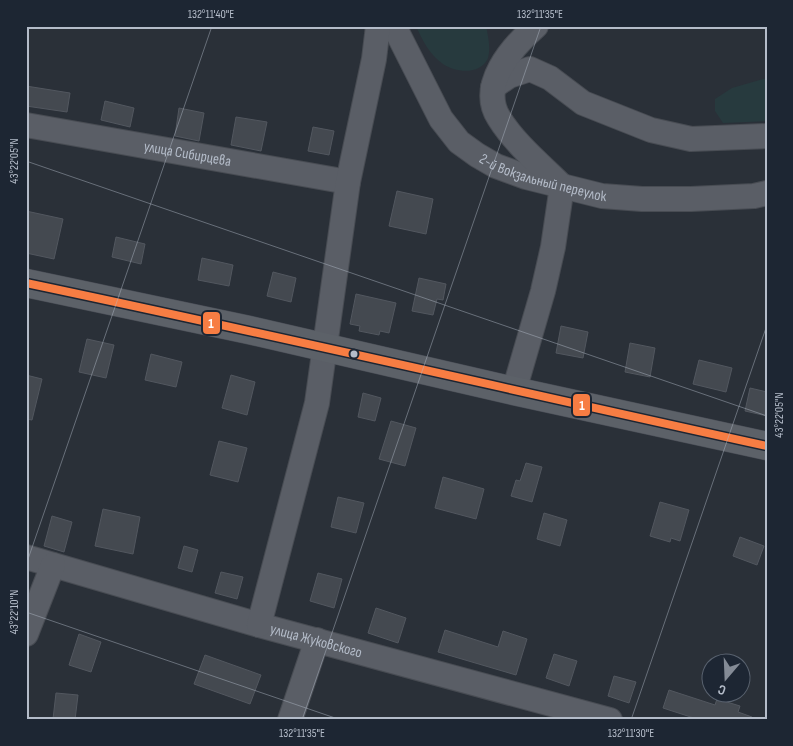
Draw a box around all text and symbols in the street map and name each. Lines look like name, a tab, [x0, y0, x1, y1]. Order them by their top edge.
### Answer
text: 132°11'40"E	[188, 7, 234, 22]
text: 132°11'35"E	[517, 7, 563, 22]
street label: улица Сибирцева	[142, 137, 233, 171]
text: 43°22'05"N	[7, 138, 22, 184]
street label: 2-й Вокзальный переулок	[476, 149, 607, 206]
line badge: 1	[202, 311, 221, 335]
text: 1	[208, 315, 214, 332]
unlabelled marker	[349, 349, 359, 359]
text: 43°22'05"N	[772, 392, 787, 438]
line badge: 1	[572, 393, 591, 417]
text: 1	[579, 397, 585, 414]
text: 43°22'10"N	[7, 590, 22, 634]
street label: улица Жуковского	[268, 619, 364, 663]
north arrow	[700, 654, 750, 704]
text: С	[716, 681, 728, 699]
text: 132°11'35"E	[279, 726, 325, 741]
text: 132°11'30"E	[608, 726, 654, 741]

